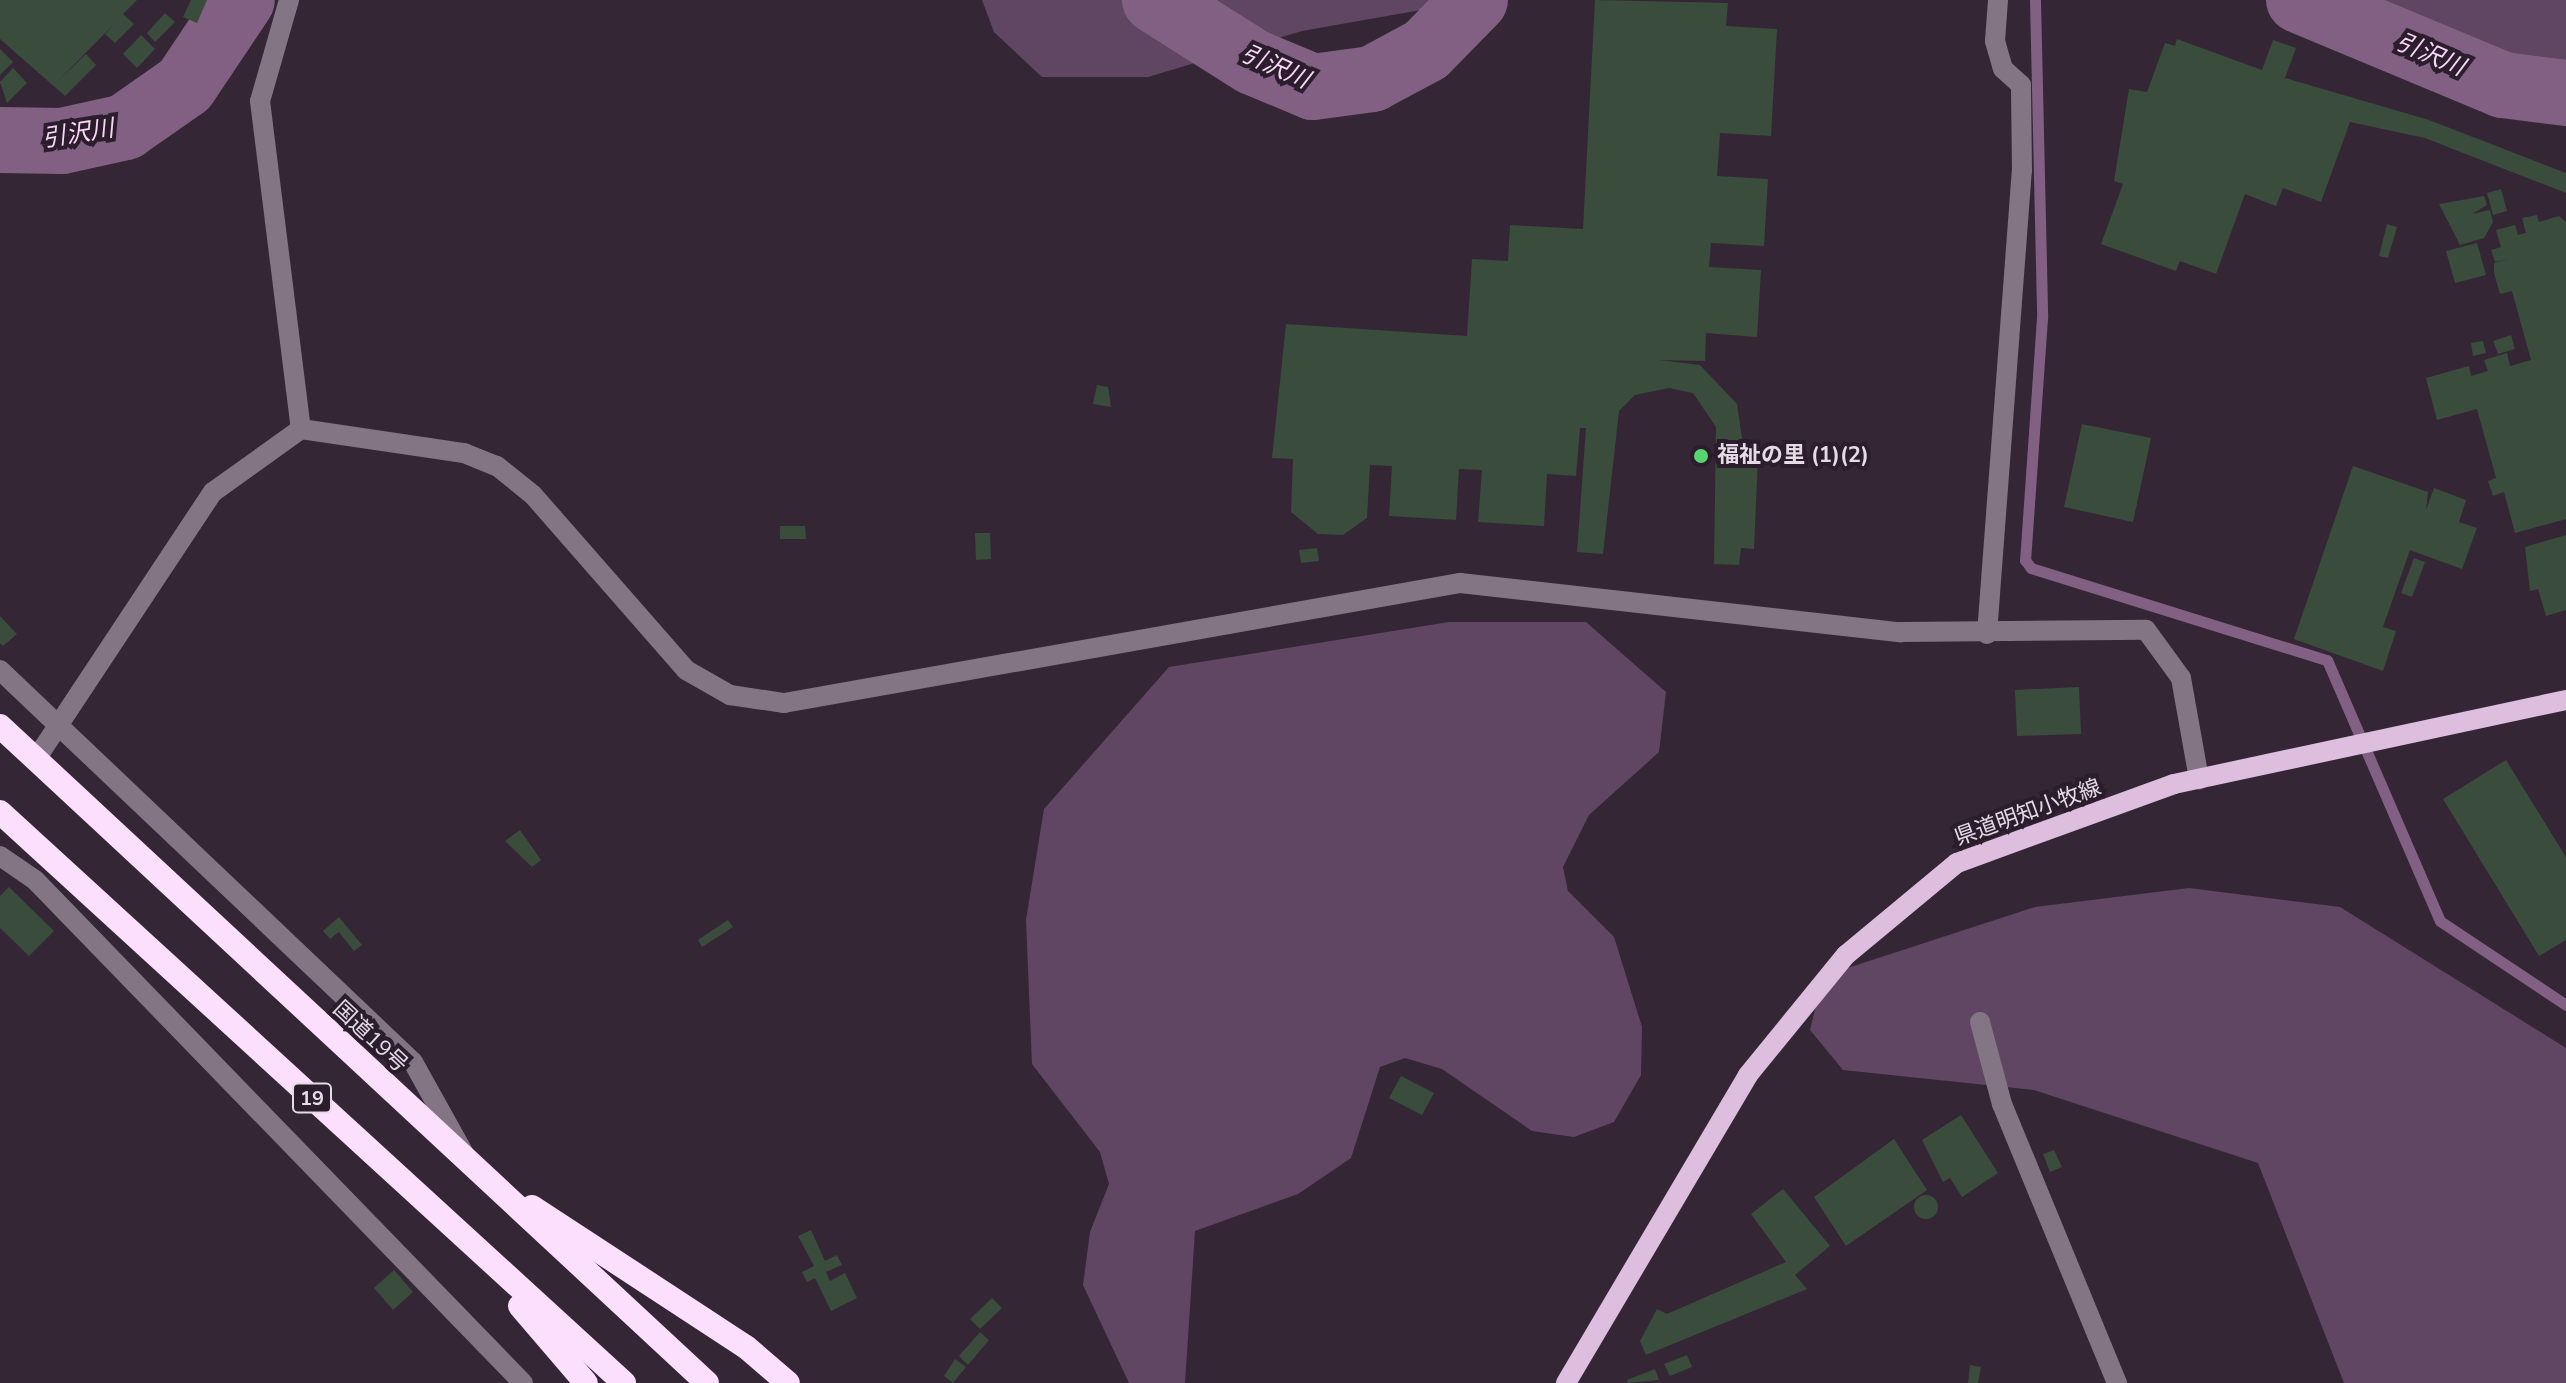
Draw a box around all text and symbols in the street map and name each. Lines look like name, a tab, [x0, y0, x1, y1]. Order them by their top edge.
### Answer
water label: 引沢川	[2391, 28, 2469, 82]
water label: 引沢川	[1236, 39, 1314, 95]
water label: 引沢川	[40, 114, 116, 154]
place label: 福祉の里 (1)(2)	[1717, 443, 1869, 469]
marker: 福祉の里 (1)(2)	[1692, 447, 1710, 465]
street label: 県道明知小牧線	[1951, 774, 2105, 852]
street label: 国道19号	[327, 996, 413, 1078]
road number: 19	[292, 1082, 332, 1114]

